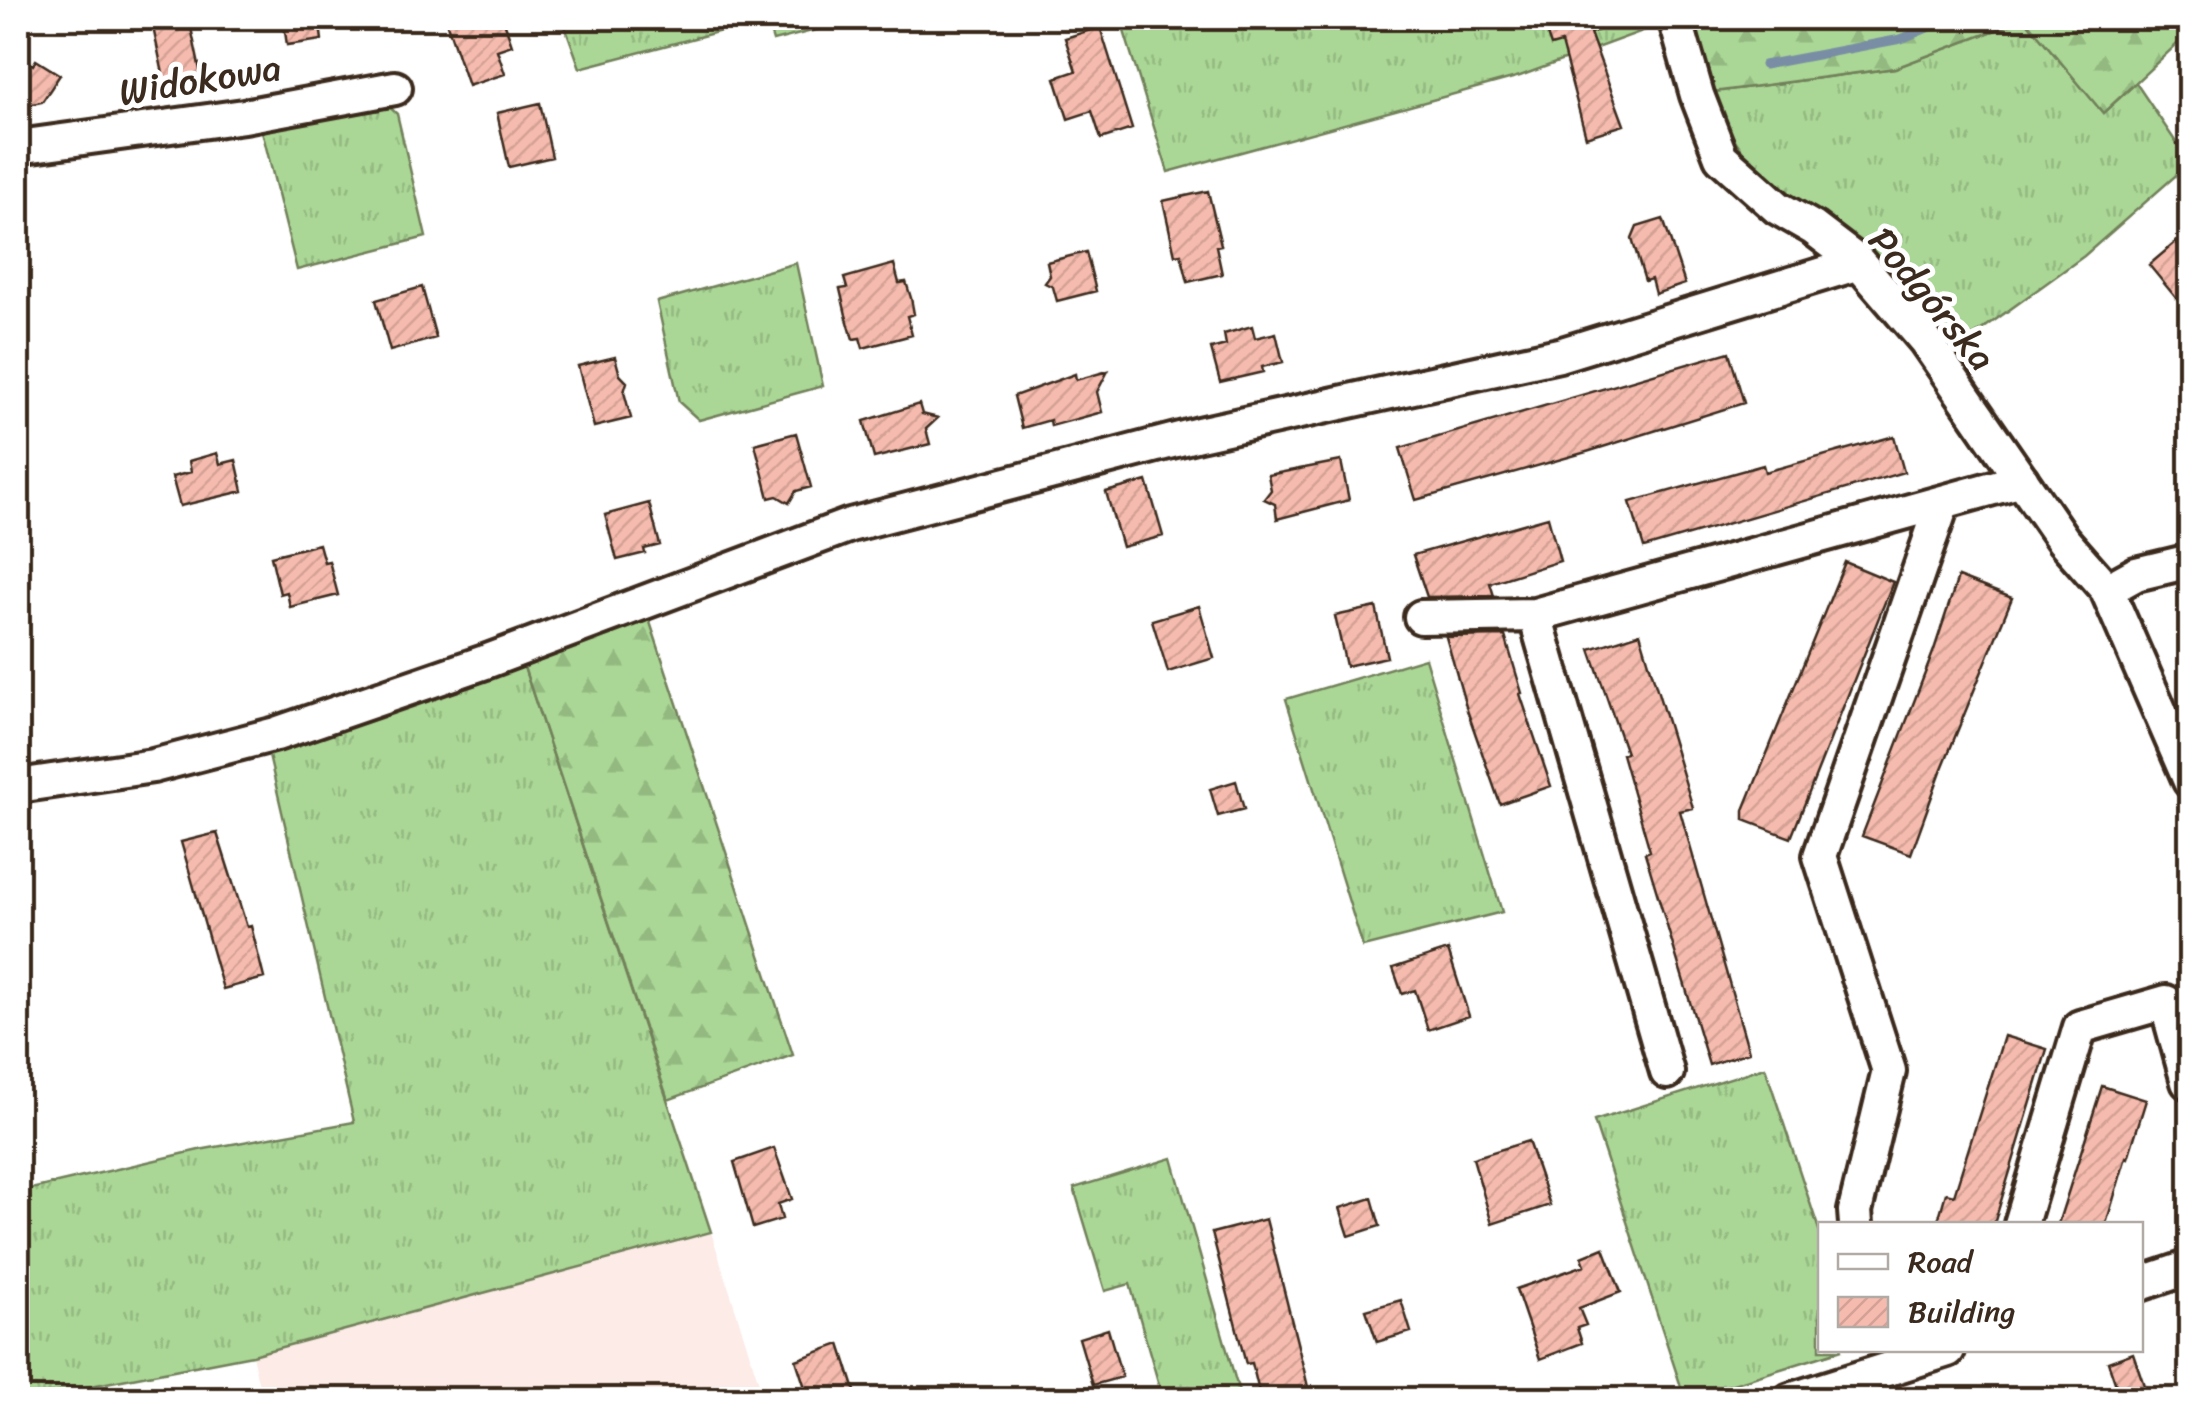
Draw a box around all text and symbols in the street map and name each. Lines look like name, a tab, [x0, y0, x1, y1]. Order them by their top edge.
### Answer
street label: Widokowa	[114, 34, 286, 126]
street label: Podgórska	[1851, 211, 2013, 387]
legend	[1818, 1222, 2143, 1352]
text: Road	[1908, 1235, 1975, 1289]
text: Building	[1908, 1285, 2015, 1339]

